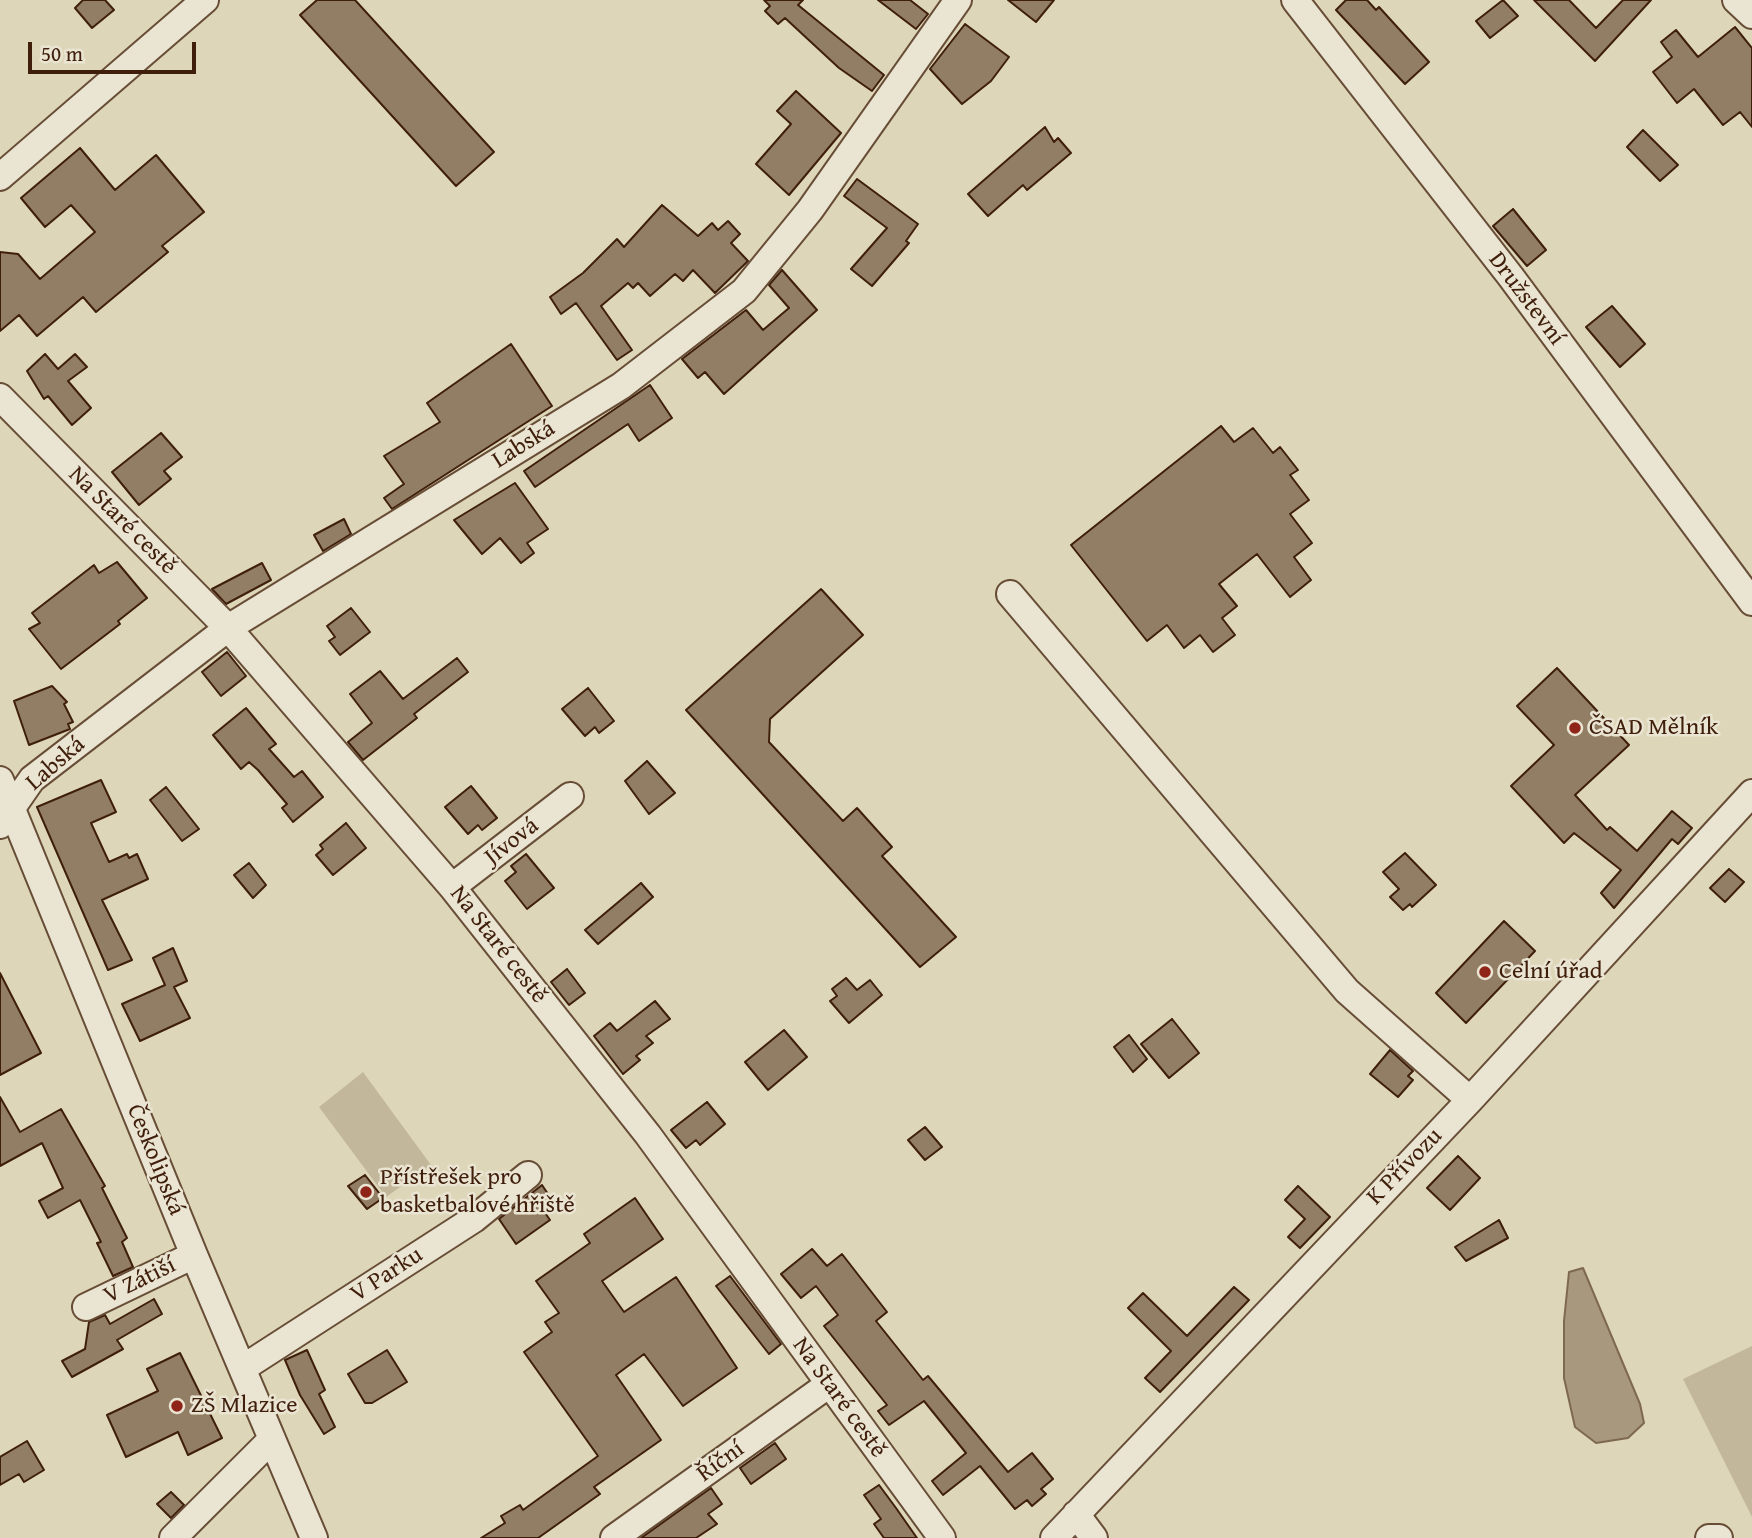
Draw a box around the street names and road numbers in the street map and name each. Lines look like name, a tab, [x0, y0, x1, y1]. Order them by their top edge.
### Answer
street label: Družstevní	[1482, 247, 1570, 351]
street label: Labská	[487, 415, 561, 475]
street label: Na Staré cestě	[62, 461, 182, 581]
street label: Labská	[21, 731, 91, 797]
street label: Jívová	[479, 812, 545, 872]
street label: Na Staré cestě	[443, 880, 553, 1010]
street label: Českolipská	[120, 1100, 190, 1220]
street label: K Přívozu	[1361, 1122, 1449, 1212]
street label: V Parku	[345, 1241, 429, 1309]
street label: V Zátiší	[99, 1251, 181, 1311]
street label: Na Staré cestě	[786, 1332, 892, 1464]
street label: Říční	[692, 1435, 750, 1489]

